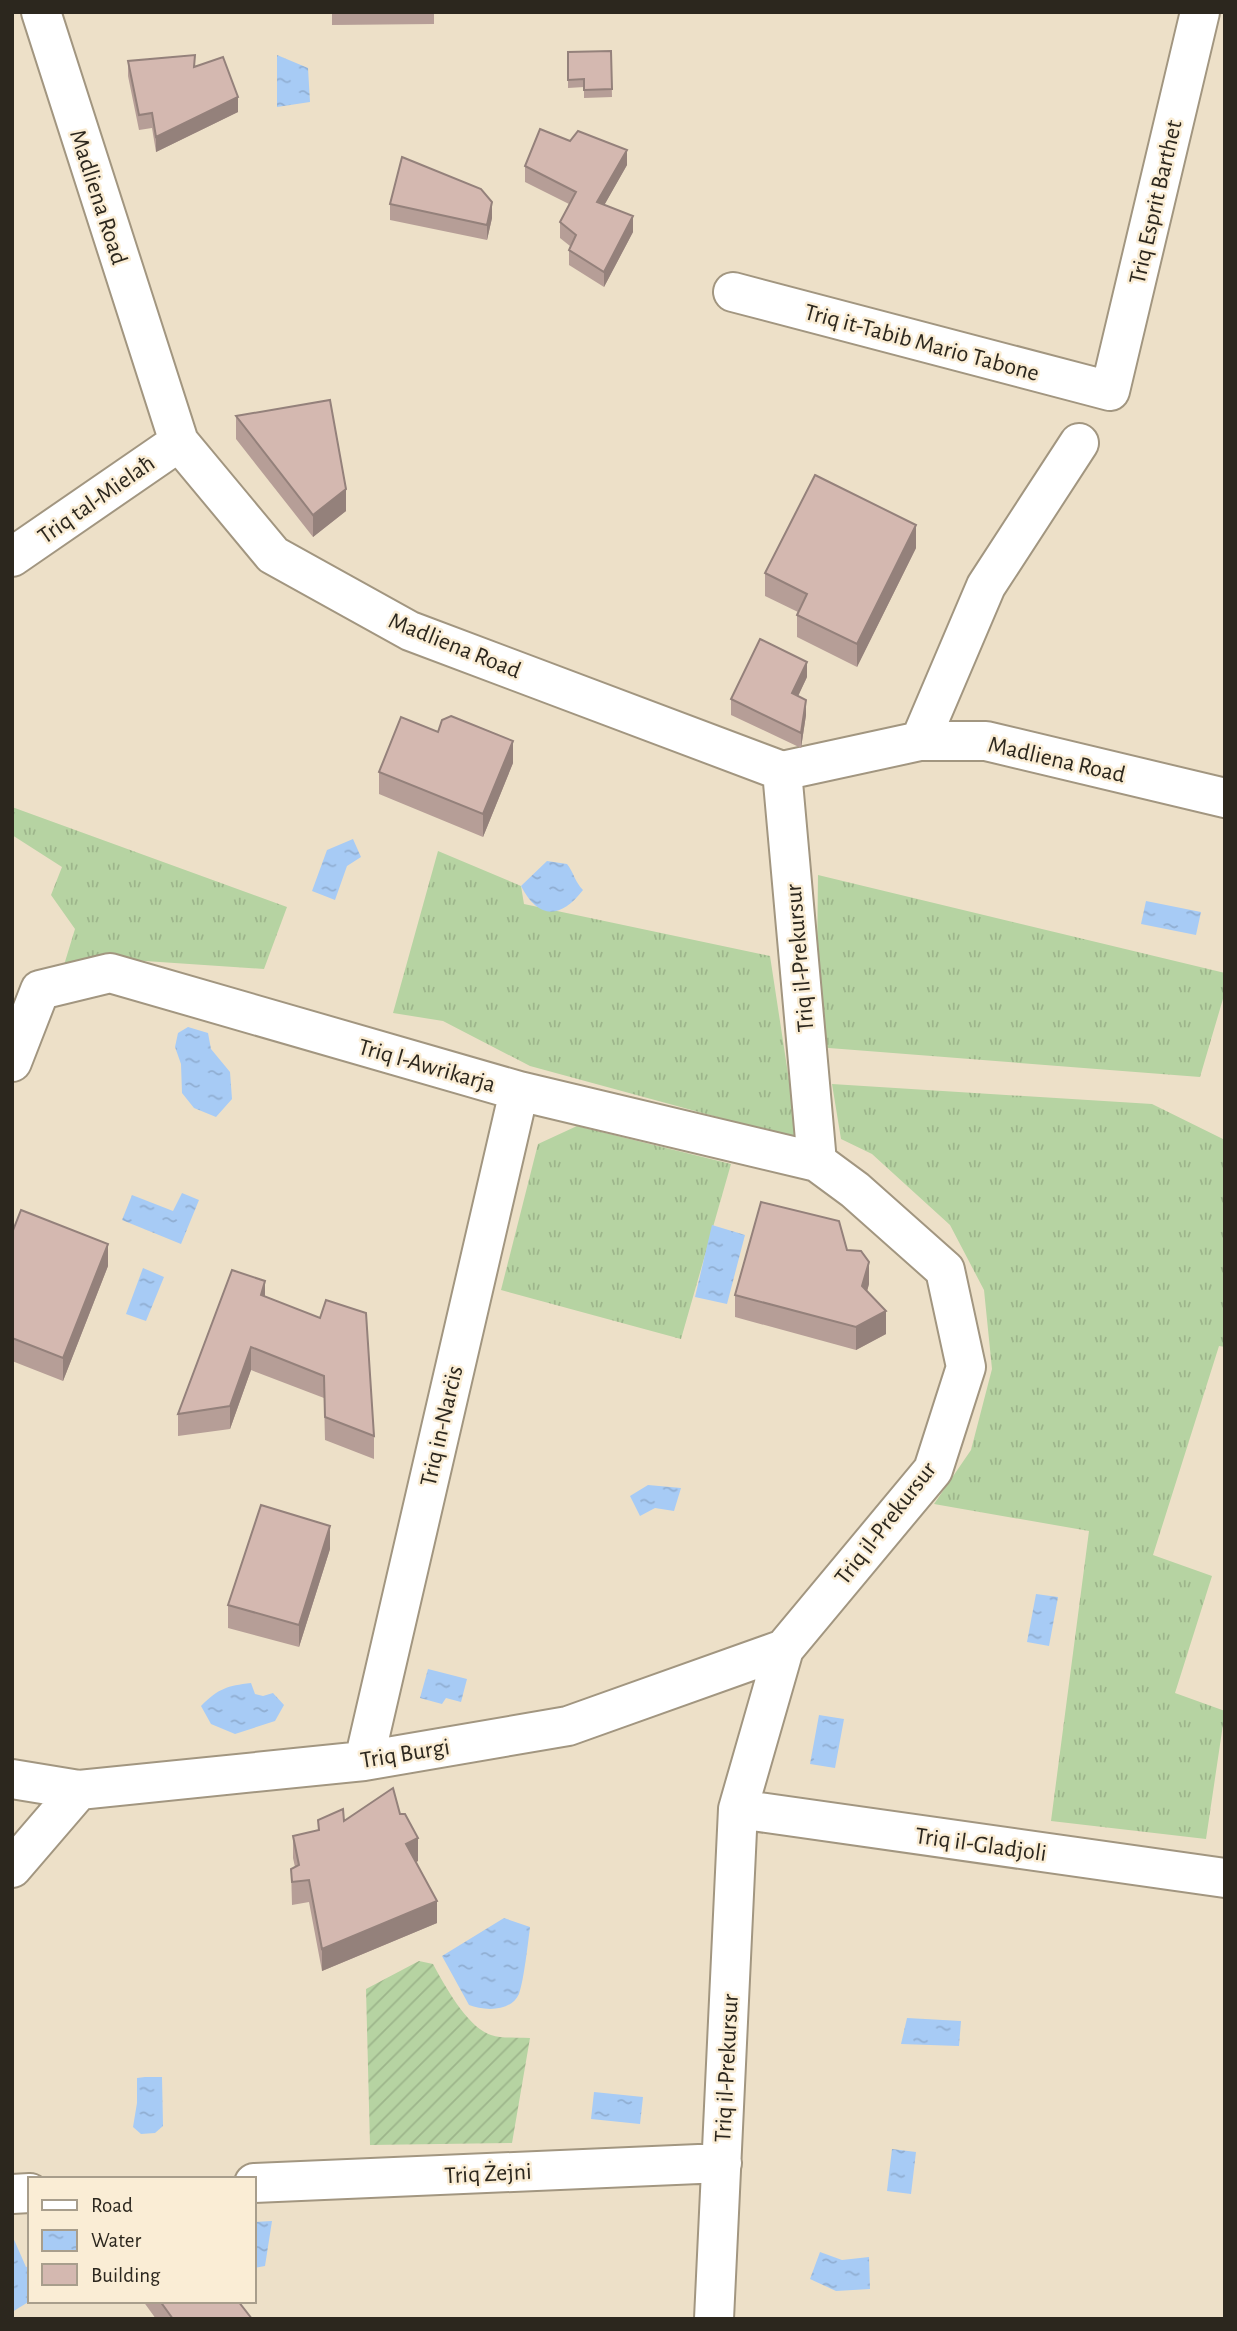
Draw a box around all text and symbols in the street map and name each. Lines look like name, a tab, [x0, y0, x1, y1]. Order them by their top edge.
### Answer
street label: Triq Esprit Barthet	[1125, 117, 1187, 287]
street label: Madliena Road	[65, 127, 131, 268]
street label: Triq it-Tabib Mario Tabone	[802, 300, 1042, 386]
street label: Triq tal-Mielaħ	[34, 451, 159, 549]
street label: Madliena Road	[385, 609, 524, 683]
street label: Madliena Road	[986, 733, 1128, 787]
street label: Triq il-Prekursur	[782, 883, 818, 1033]
street label: Triq l-Awrikarja	[355, 1035, 498, 1097]
street label: Triq in-Narċis	[416, 1363, 468, 1489]
street label: Triq il-Prekursur	[831, 1457, 941, 1590]
street label: Triq Burgi	[359, 1735, 452, 1773]
street label: Triq il-Gladjoli	[914, 1824, 1048, 1866]
street label: Triq il-Prekursur	[711, 1993, 743, 2143]
street label: Triq Żejni	[444, 2159, 532, 2188]
legend	[28, 2177, 256, 2303]
text: Road	[91, 2195, 133, 2216]
text: Water	[91, 2230, 141, 2251]
text: Building	[91, 2265, 161, 2286]

